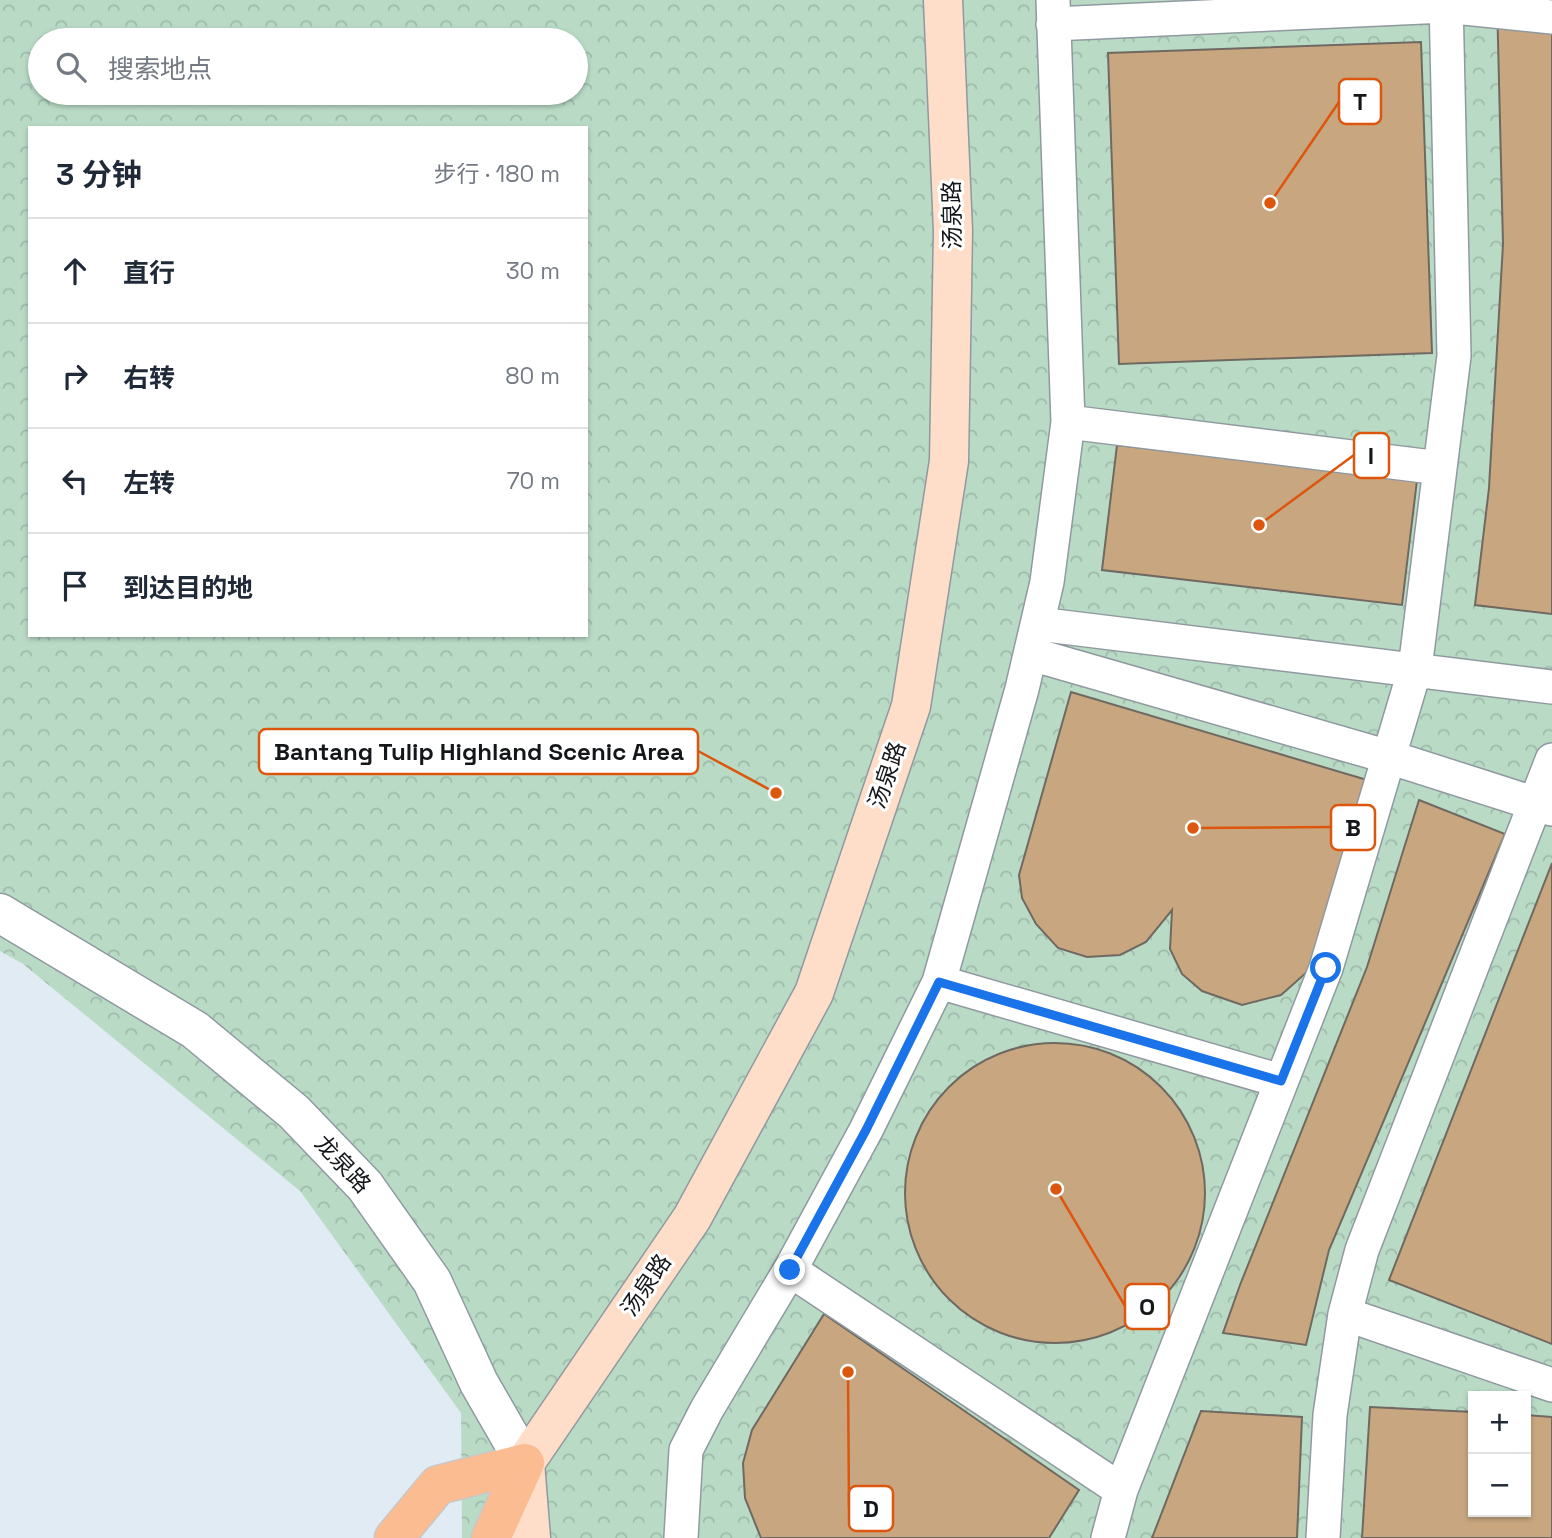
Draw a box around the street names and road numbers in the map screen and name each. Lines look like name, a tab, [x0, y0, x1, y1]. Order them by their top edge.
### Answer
street label: 汤泉路	[936, 180, 968, 250]
street label: 汤泉路	[862, 737, 912, 813]
street label: 龙泉路	[309, 1129, 377, 1199]
street label: 汤泉路	[614, 1248, 678, 1322]

